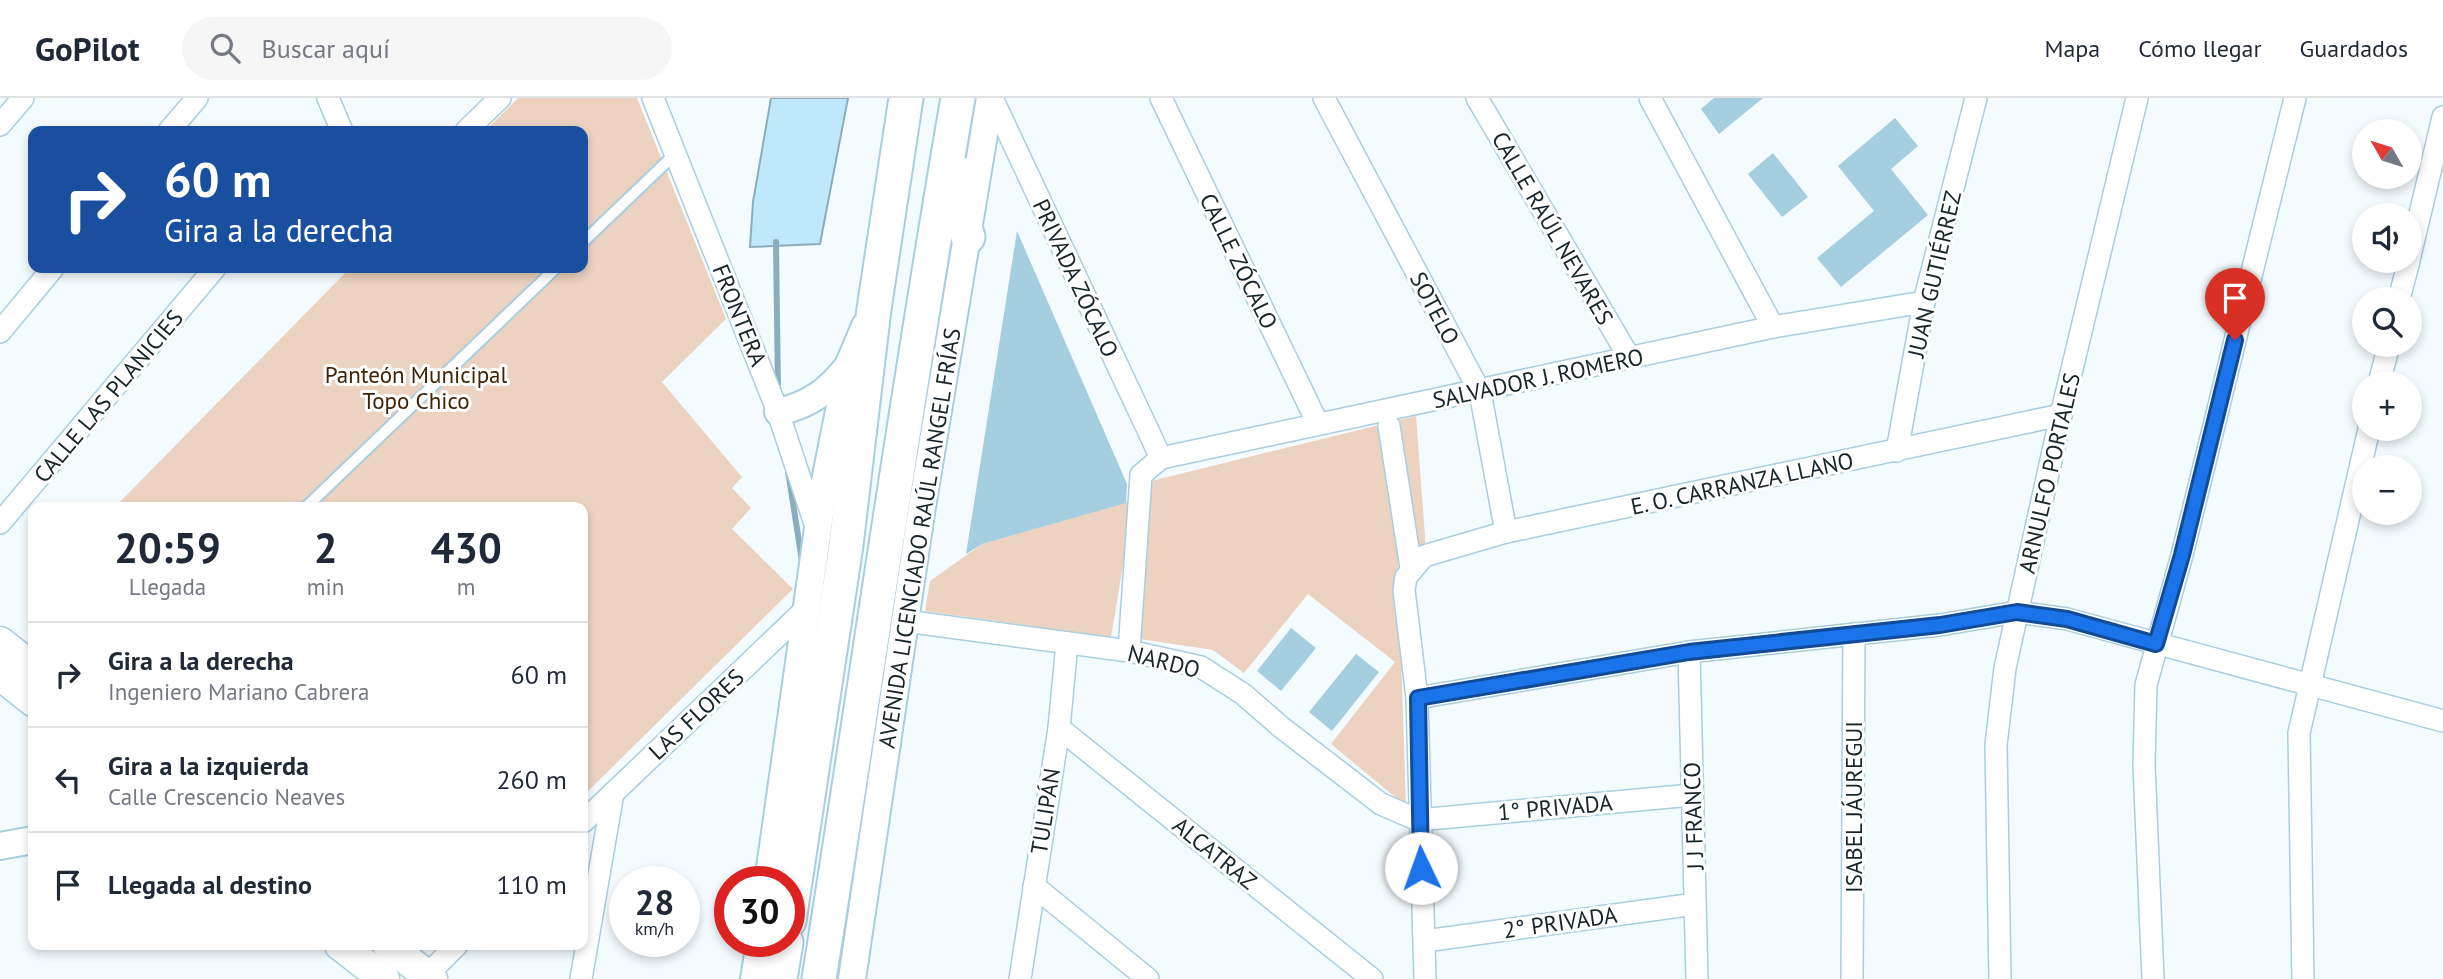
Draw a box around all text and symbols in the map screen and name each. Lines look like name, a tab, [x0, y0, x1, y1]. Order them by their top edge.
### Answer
search box	[182, 17, 672, 80]
text: GoPilot	[35, 27, 140, 70]
icon: search	[206, 29, 244, 67]
text: Buscar aquí	[262, 32, 390, 65]
text: Mapa	[2044, 33, 2100, 64]
text: Cómo llegar	[2138, 33, 2262, 64]
text: Guardados	[2300, 33, 2408, 64]
north arrow	[2352, 119, 2422, 189]
map controls	[2352, 119, 2422, 525]
street label: CALLE RAÚL NEVARES	[1486, 126, 1620, 330]
text: 60 m	[164, 147, 271, 211]
icon: right	[49, 154, 140, 245]
street label: CALLE ZÓCALO	[1194, 188, 1284, 334]
street label: JUAN GUTIÉRREZ	[1901, 188, 1967, 361]
street label: PRIVADA ZÓCALO	[1027, 194, 1125, 362]
button: sound	[2352, 203, 2422, 273]
text: Gira a la derecha	[164, 209, 394, 251]
street label: FRONTERA	[706, 260, 774, 371]
street label: SOTELO	[1404, 267, 1466, 349]
pin	[2205, 268, 2265, 340]
icon: arrive	[2216, 279, 2254, 317]
button: search	[2352, 287, 2422, 357]
street label: CALLE LAS PLANICIES	[27, 304, 189, 488]
street label: AVENIDA LICENCIADO RAÚL RANGEL FRÍAS	[871, 326, 967, 750]
street label: SALVADOR J. ROMERO	[1430, 342, 1646, 414]
park label: Panteón Municipal Topo Chico	[325, 360, 508, 415]
street label: ARNULFO PORTALES	[2012, 370, 2086, 576]
button: +	[2352, 371, 2422, 441]
street label: E. O. CARRANZA LLANO	[1628, 445, 1856, 521]
button: −	[2352, 455, 2422, 525]
text: 20:59	[114, 520, 221, 575]
text: 2	[314, 520, 337, 575]
text: 430	[430, 520, 502, 575]
text: Llegada	[129, 572, 206, 601]
text: min	[307, 572, 344, 601]
text: m	[457, 572, 475, 601]
street label: NARDO	[1125, 638, 1203, 684]
text: Gira a la derecha	[108, 644, 294, 677]
icon: right	[49, 656, 87, 694]
text: 60 m	[511, 658, 567, 691]
street label: LAS FLORES	[642, 662, 750, 766]
text: Ingeniero Mariano Cabrera	[108, 677, 369, 706]
street label: ISABEL JÁUREGUI	[1839, 721, 1868, 893]
text: Gira a la izquierda	[108, 749, 309, 782]
icon: left	[49, 761, 87, 799]
street label: J J FRANCO	[1677, 762, 1709, 871]
text: 260 m	[496, 763, 567, 796]
street label: TULIPÁN	[1024, 766, 1066, 856]
text: Calle Crescencio Neaves	[108, 782, 345, 811]
street label: 1° PRIVADA	[1496, 787, 1614, 826]
street label: ALCATRAZ	[1167, 810, 1263, 896]
position arrow	[1384, 831, 1458, 905]
icon: arrive	[49, 866, 87, 904]
speed limit sign: 30	[714, 866, 805, 957]
text: Llegada al destino	[108, 868, 312, 901]
text: 110 m	[496, 868, 567, 901]
text: 28	[635, 879, 674, 925]
street label: 2° PRIVADA	[1501, 900, 1620, 944]
text: km/h	[635, 917, 674, 940]

